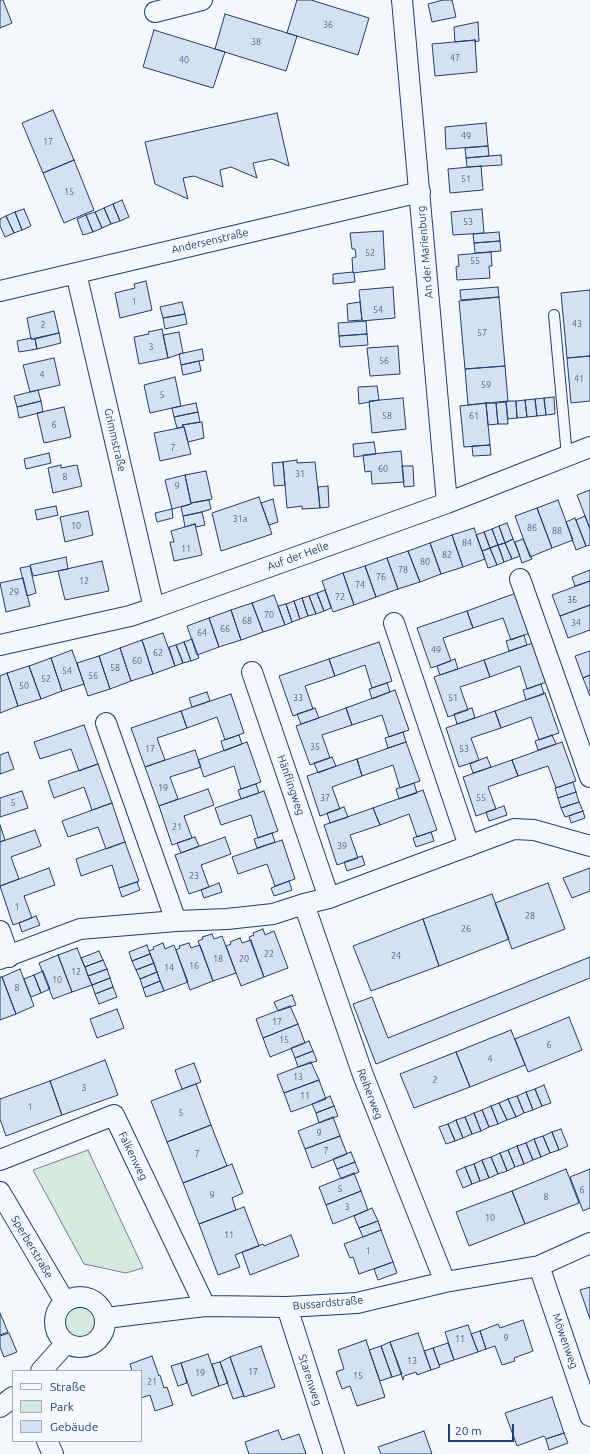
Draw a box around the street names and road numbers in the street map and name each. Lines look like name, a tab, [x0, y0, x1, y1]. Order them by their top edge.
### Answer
street label: An der Marienburg	[414, 205, 436, 299]
street label: Andersenstraße	[170, 226, 250, 256]
street label: Grimmstraße	[101, 407, 129, 473]
street label: Auf der Helle	[265, 539, 331, 573]
street label: Hänflingweg	[275, 753, 307, 817]
street label: Reiherweg	[354, 1067, 386, 1121]
street label: Falkenweg	[116, 1129, 150, 1183]
street label: Sperberstraße	[8, 1213, 56, 1281]
street label: Bussardstraße	[292, 1293, 364, 1313]
street label: Möwenweg	[549, 1312, 581, 1370]
street label: Starenweg	[296, 1353, 324, 1407]

